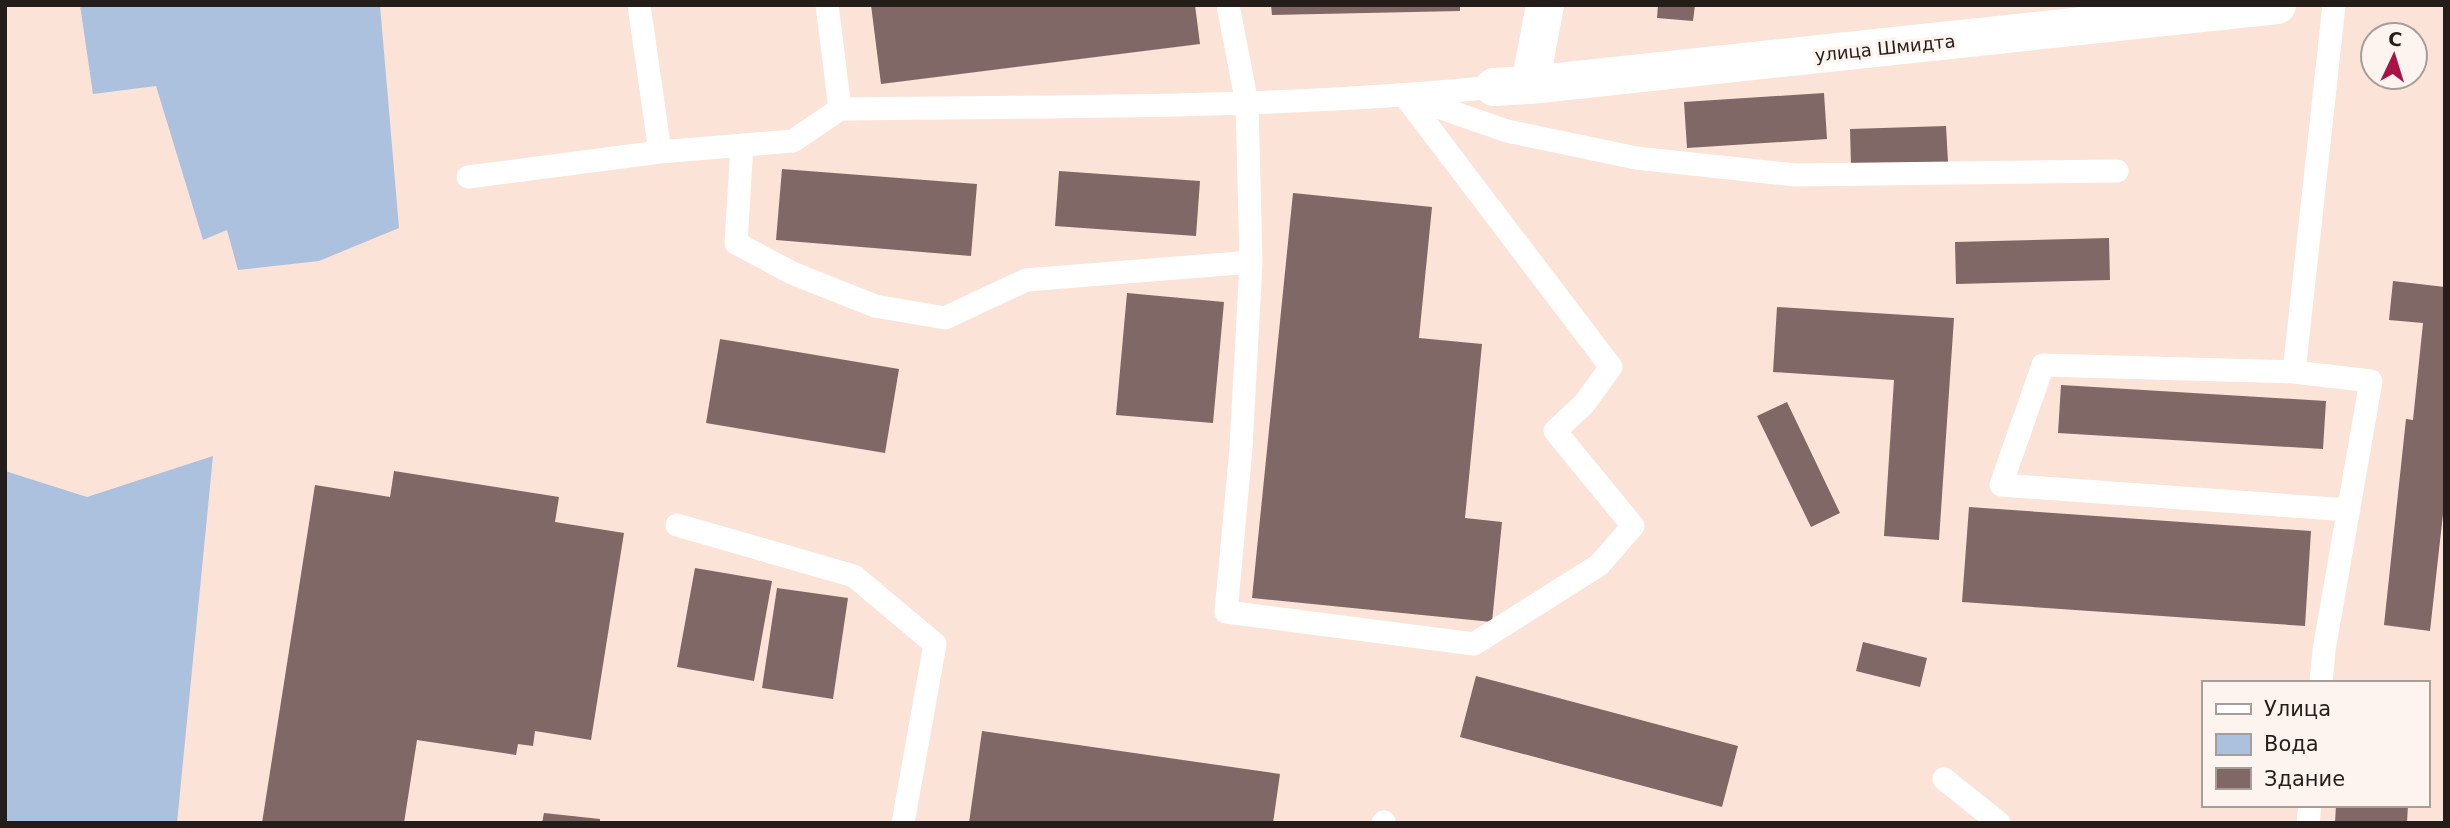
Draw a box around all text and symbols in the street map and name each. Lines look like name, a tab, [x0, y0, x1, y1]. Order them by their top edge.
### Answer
north arrow	[2359, 21, 2429, 91]
text: С	[2387, 28, 2403, 51]
street label: улица Шмидта	[1814, 30, 1956, 66]
legend	[2202, 681, 2429, 807]
text: Улица	[2264, 697, 2331, 721]
text: Вода	[2264, 732, 2319, 756]
text: Здание	[2264, 767, 2345, 791]

